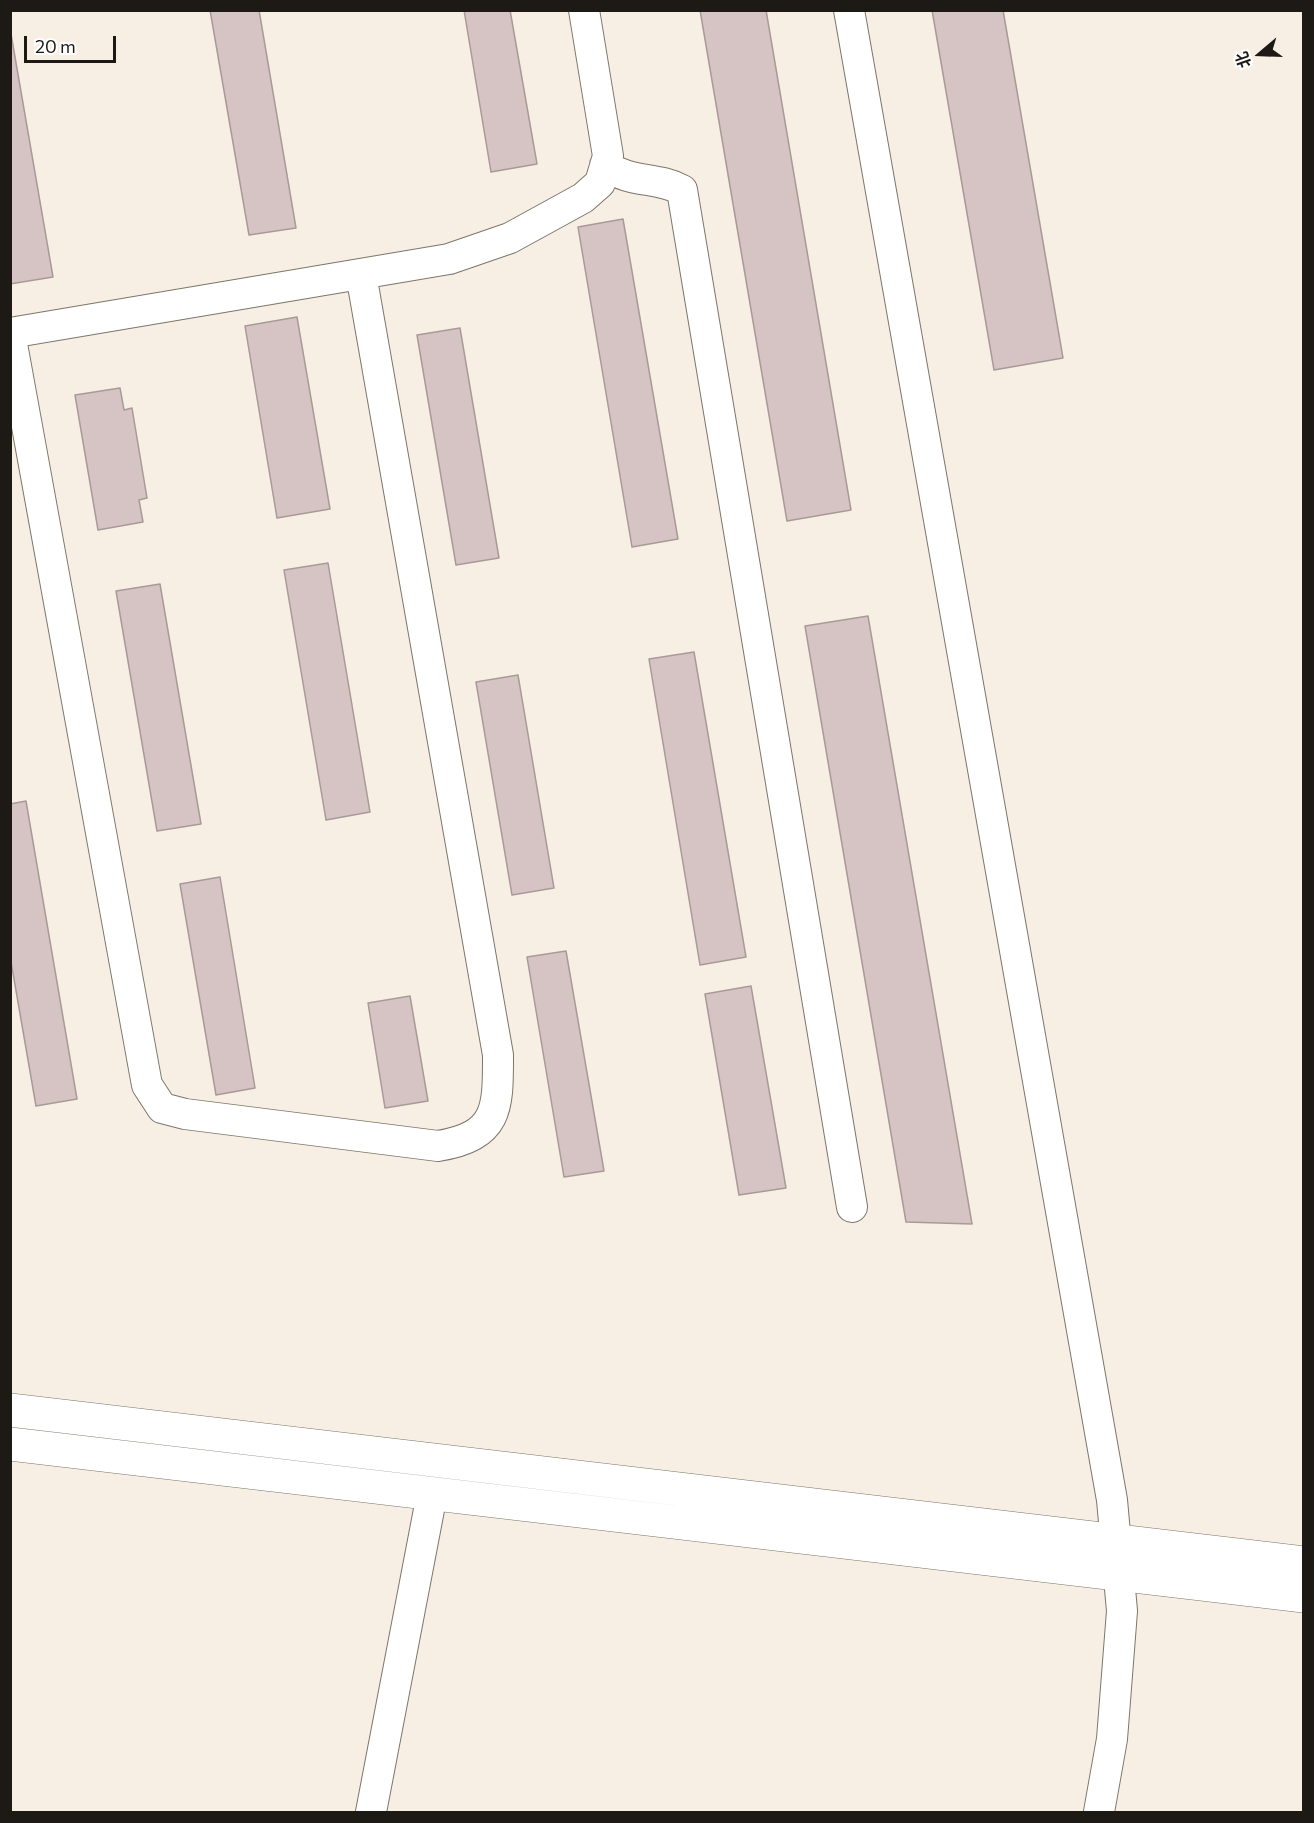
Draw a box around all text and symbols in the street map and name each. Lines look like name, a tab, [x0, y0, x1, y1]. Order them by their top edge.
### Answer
scale bar	[27, 24, 118, 62]
north arrow	[1230, 24, 1290, 84]
text: 20 m	[35, 35, 76, 57]
text: 北	[1231, 49, 1254, 71]

